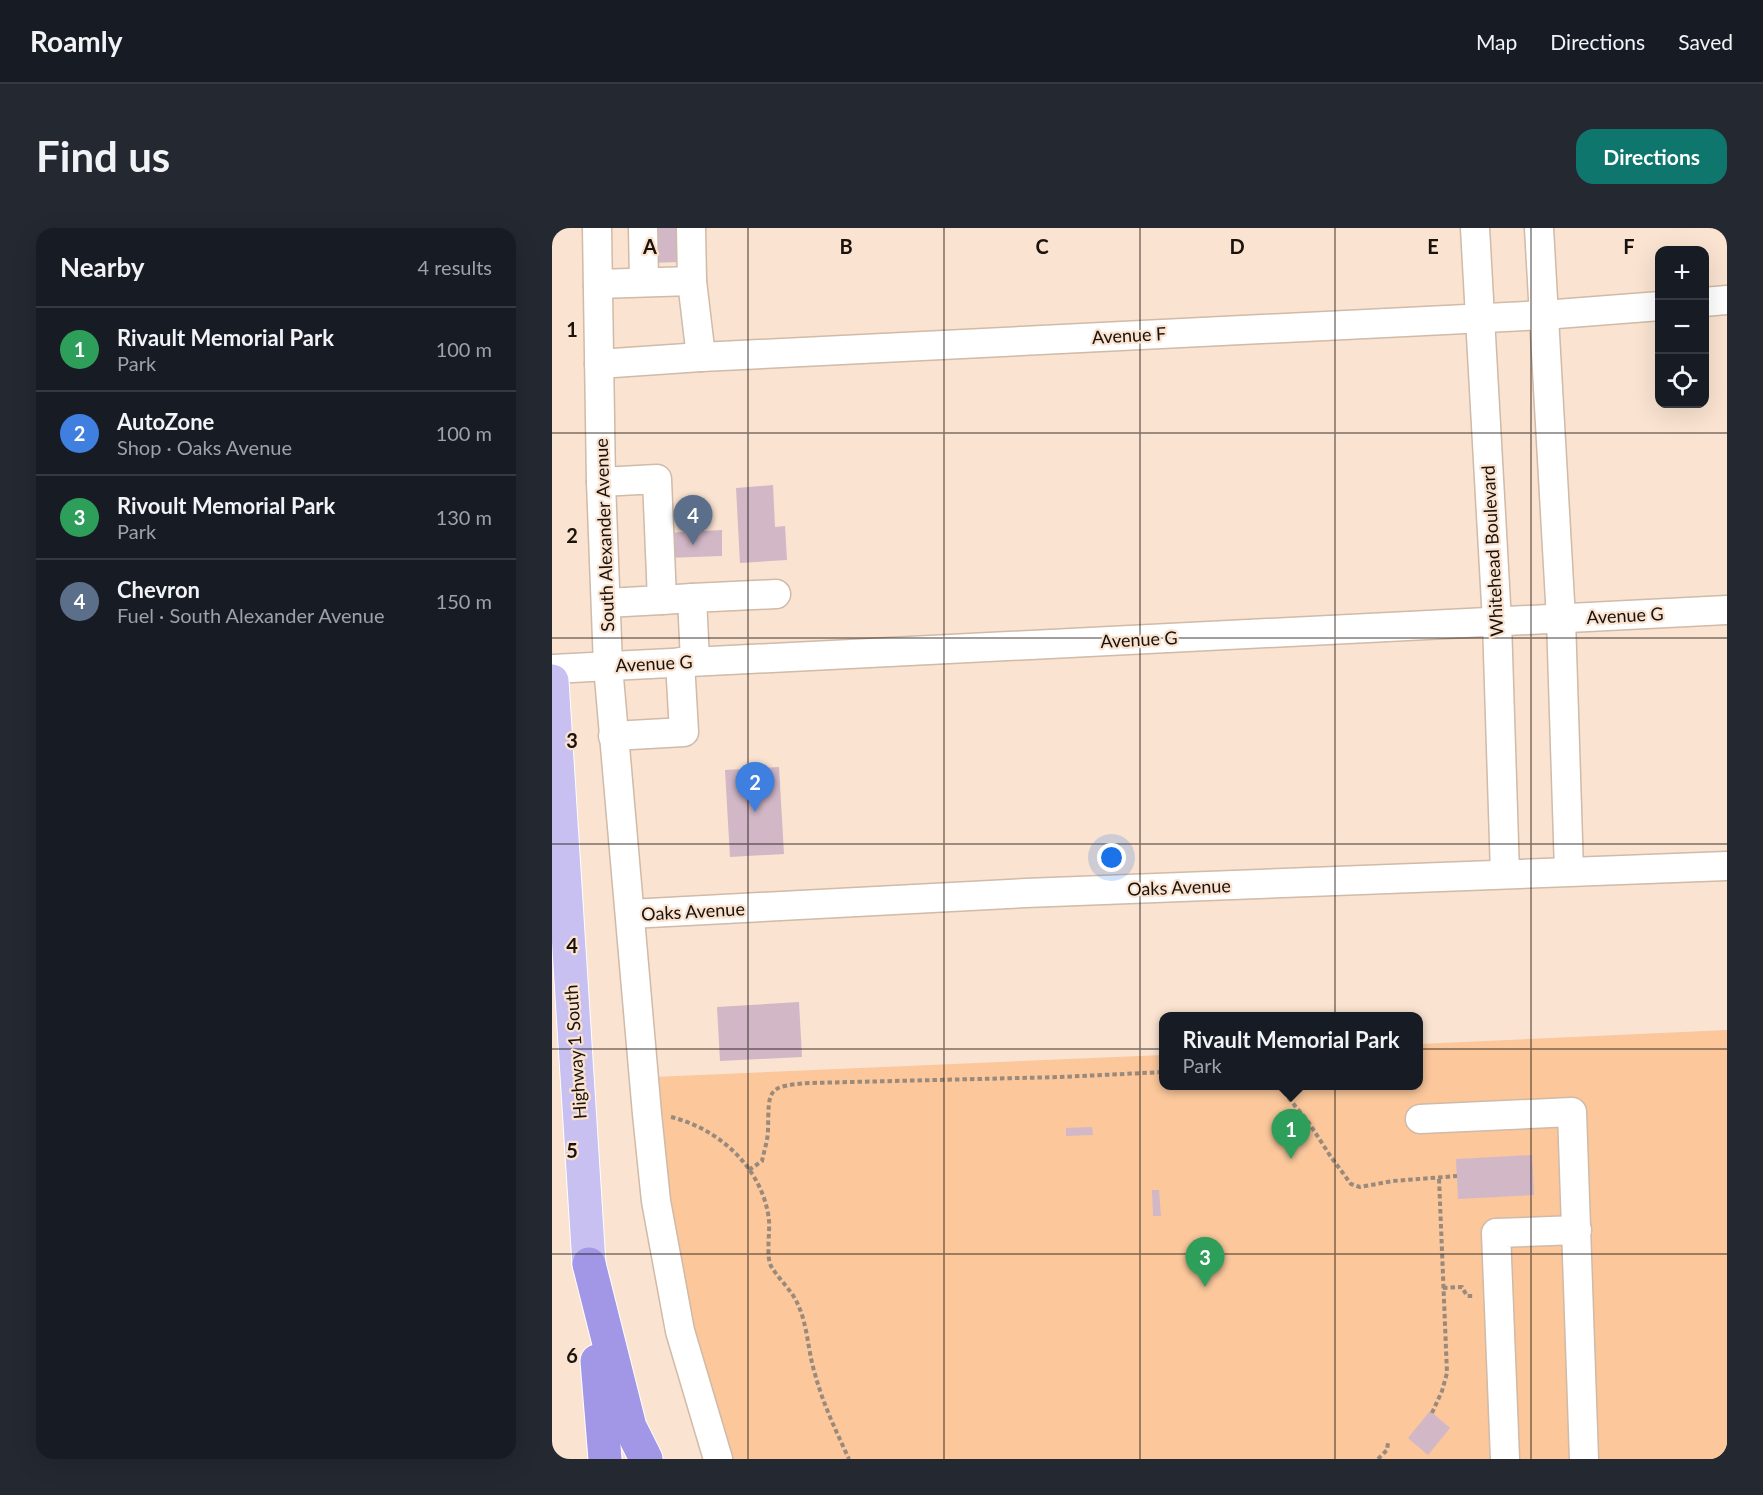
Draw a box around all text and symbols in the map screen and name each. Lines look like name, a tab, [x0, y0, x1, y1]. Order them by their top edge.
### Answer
text: Roamly	[30, 24, 123, 58]
text: Map	[1476, 29, 1517, 54]
text: Directions	[1550, 29, 1645, 54]
text: Saved	[1678, 29, 1733, 54]
button: Directions	[1576, 129, 1727, 184]
text: Find us	[36, 131, 170, 181]
text: A	[642, 234, 657, 258]
text: B	[839, 234, 853, 258]
text: C	[1035, 234, 1049, 258]
text: D	[1229, 234, 1245, 258]
text: E	[1427, 234, 1439, 258]
text: F	[1623, 234, 1635, 258]
map controls	[1655, 246, 1709, 408]
button: +	[1655, 246, 1709, 300]
text: Nearby	[60, 251, 145, 283]
text: 4 results	[417, 255, 492, 279]
button: −	[1655, 300, 1709, 354]
text: 1	[566, 317, 578, 341]
street label: Avenue F	[1091, 322, 1167, 348]
text: Rivault Memorial Park	[117, 324, 334, 351]
text: 1	[74, 337, 85, 361]
text: 100 m	[436, 337, 492, 361]
text: Park	[117, 351, 156, 375]
button: locate	[1655, 354, 1709, 408]
text: AutoZone	[117, 408, 214, 435]
text: 2	[74, 421, 85, 445]
text: 100 m	[436, 421, 492, 445]
text: Shop · Oaks Avenue	[117, 435, 292, 459]
street label: South Alexander Avenue	[590, 438, 618, 632]
street label: Whitehead Boulevard	[1477, 465, 1507, 637]
text: Rivoult Memorial Park	[117, 492, 335, 519]
pin: 4	[674, 496, 712, 545]
text: 3	[74, 505, 85, 529]
text: 130 m	[436, 505, 492, 529]
text: Park	[117, 519, 156, 543]
text: 2	[566, 523, 578, 547]
text: Chevron	[117, 576, 200, 603]
text: 4	[74, 589, 85, 613]
text: 150 m	[436, 589, 492, 613]
street label: Avenue G	[1586, 602, 1664, 628]
text: Fuel · South Alexander Avenue	[117, 603, 384, 627]
street label: Avenue G	[1100, 626, 1178, 652]
street label: Avenue G	[615, 650, 693, 676]
text: 3	[566, 728, 578, 752]
pin: 2	[736, 762, 774, 812]
your location	[1097, 843, 1126, 872]
street label: Oaks Avenue	[1127, 874, 1231, 900]
street label: Oaks Avenue	[641, 897, 745, 925]
text: 4	[566, 933, 578, 957]
street label: Highway 1 South	[559, 984, 591, 1120]
popup	[1159, 1012, 1423, 1090]
text: Rivault Memorial Park	[1183, 1026, 1399, 1053]
text: Park	[1183, 1053, 1222, 1077]
pin: 1	[1272, 1110, 1310, 1159]
text: 5	[566, 1138, 578, 1162]
pin: 3	[1186, 1238, 1224, 1287]
text: 6	[566, 1343, 578, 1367]

